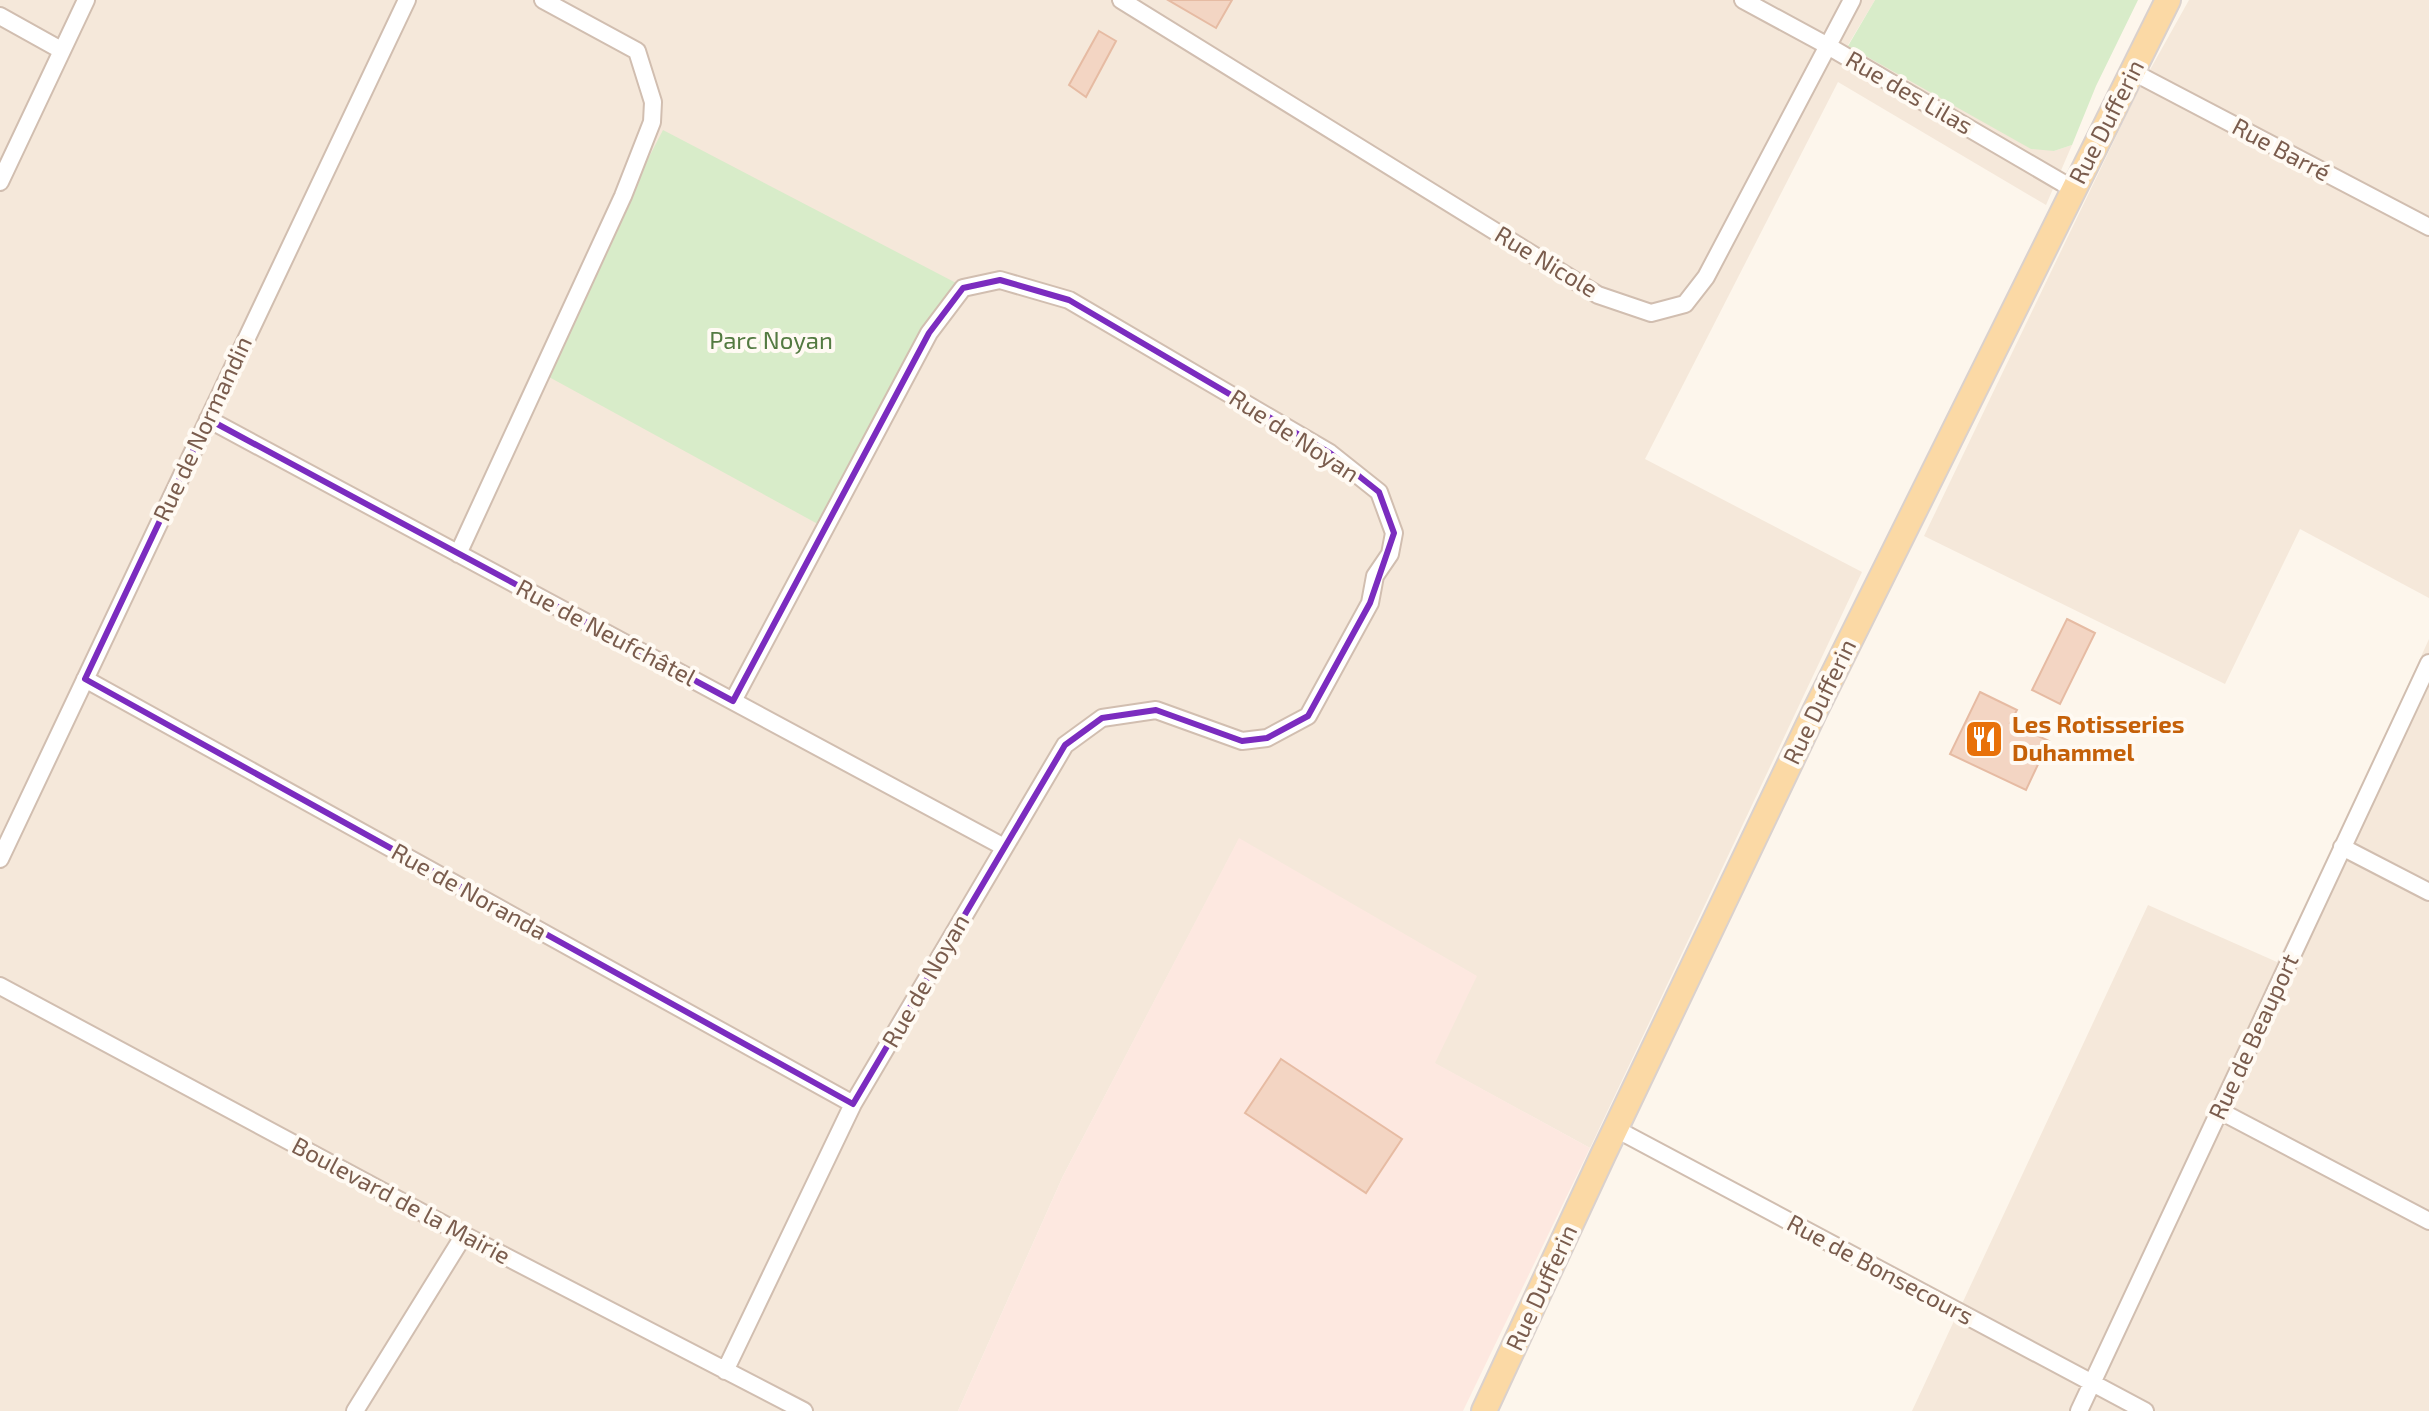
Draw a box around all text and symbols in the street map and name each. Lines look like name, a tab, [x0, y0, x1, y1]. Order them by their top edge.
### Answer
street label: Rue des Lilas	[1841, 44, 1978, 140]
street label: Rue Dufferin	[2062, 54, 2149, 188]
street label: Rue Barré	[2228, 111, 2336, 187]
street label: Rue Nicole	[1490, 219, 1603, 303]
park label: Parc Noyan	[709, 325, 833, 354]
street label: Rue de Normandin	[146, 331, 257, 525]
street label: Rue de Noyan	[1224, 382, 1365, 487]
street label: Rue de Neufchâtel	[512, 572, 701, 691]
street label: Rue Dufferin	[1776, 634, 1861, 769]
place label: Les Rotisseries Duhammel	[2012, 709, 2184, 766]
restaurant icon: Les Rotisseries Duhammel	[1963, 718, 2005, 760]
street label: Rue de Noranda	[387, 836, 552, 945]
street label: Rue de Noyan	[875, 909, 974, 1052]
street label: Rue de Beauport	[2202, 949, 2304, 1124]
street label: Boulevard de la Mairie	[288, 1130, 516, 1269]
street label: Rue de Bonsecours	[1783, 1207, 1979, 1330]
street label: Rue Dufferin	[1499, 1220, 1582, 1355]

